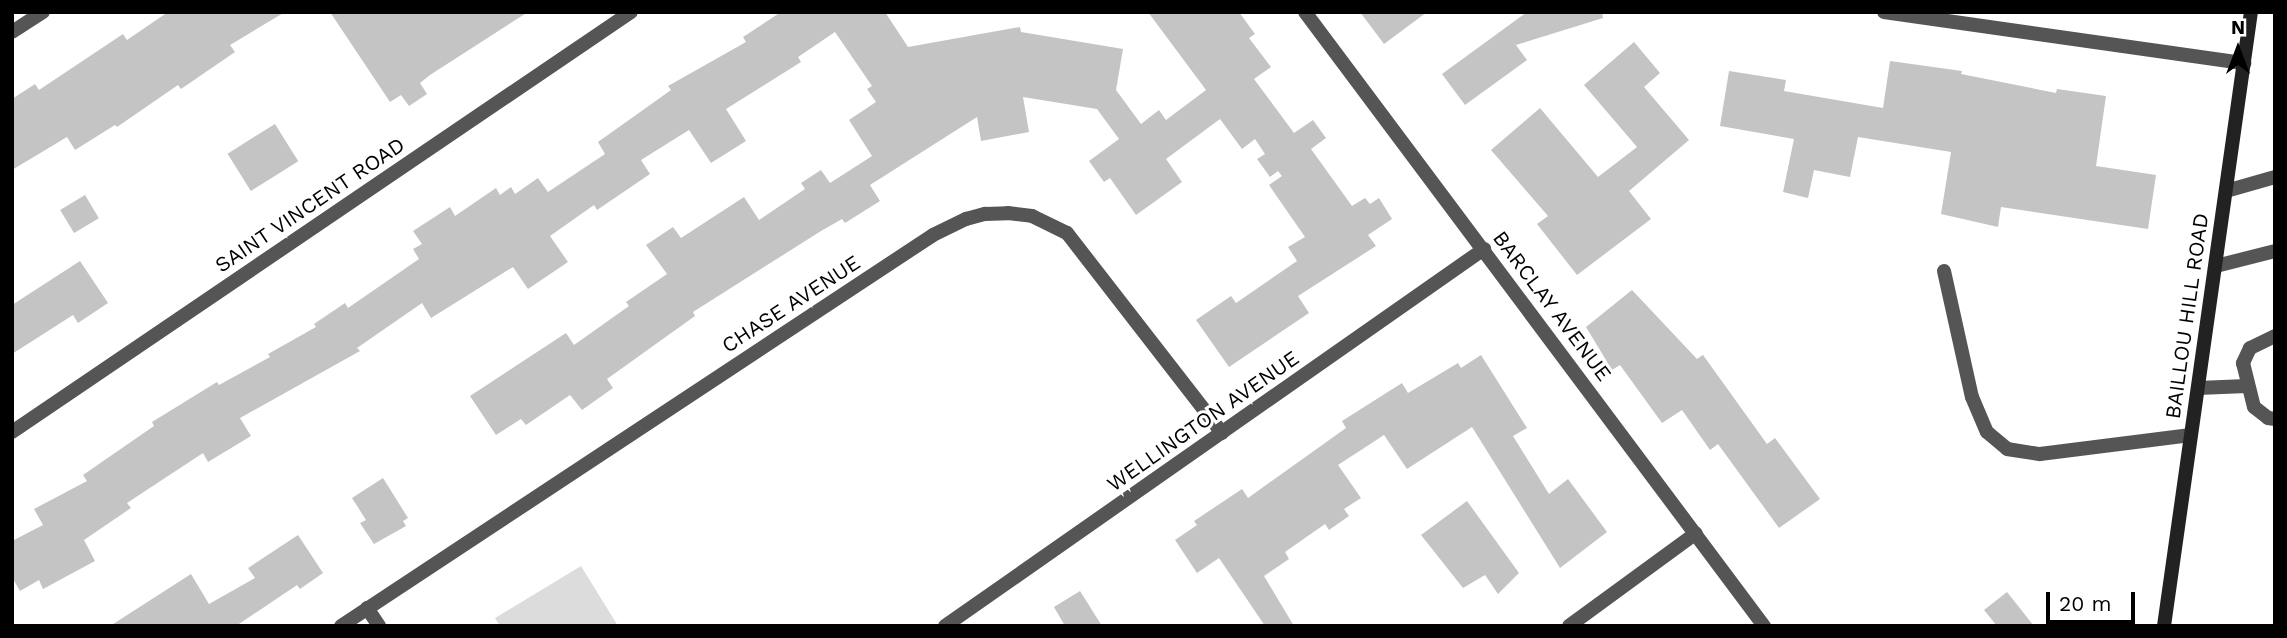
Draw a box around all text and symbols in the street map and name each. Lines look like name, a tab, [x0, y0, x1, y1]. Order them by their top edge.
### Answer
north arrow	[2203, 14, 2273, 84]
text: N	[2231, 16, 2245, 39]
street label: SAINT VINCENT ROAD	[210, 132, 410, 278]
street label: BAILLOU HILL ROAD	[2160, 211, 2214, 421]
street label: BARCLAY AVENUE	[1487, 225, 1617, 387]
street label: CHASE AVENUE	[717, 250, 865, 358]
street label: WELLINGTON AVENUE	[1102, 345, 1304, 497]
scale bar	[2049, 578, 2138, 622]
text: 20 m	[2059, 591, 2111, 616]

